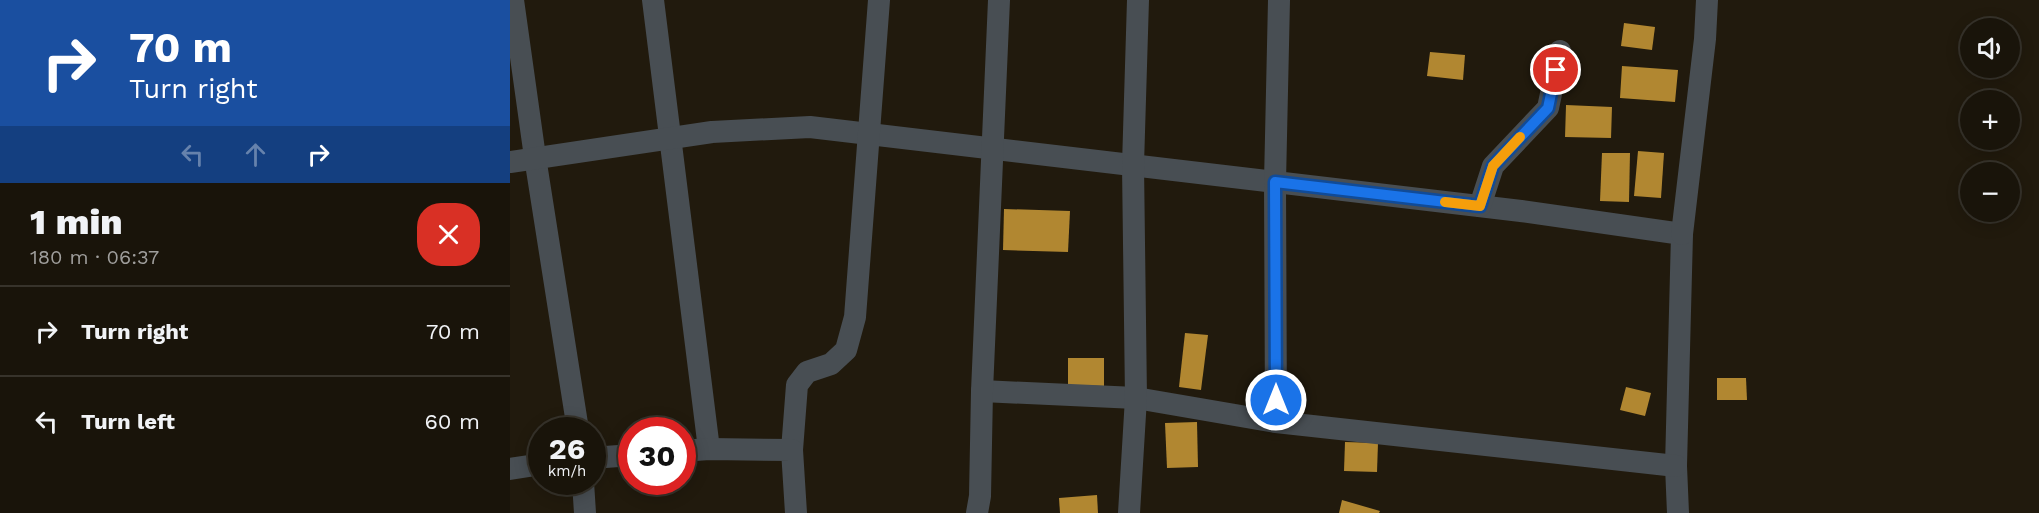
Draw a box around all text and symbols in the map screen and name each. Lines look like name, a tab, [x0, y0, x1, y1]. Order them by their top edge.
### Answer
map controls	[1960, 18, 2020, 222]
button: sound	[1960, 18, 2020, 78]
text: 70 m	[129, 23, 232, 72]
icon: right	[30, 24, 108, 102]
pin	[1530, 44, 1581, 95]
icon: arrive	[1539, 53, 1572, 86]
text: Turn right	[129, 73, 258, 105]
button: +	[1960, 90, 2020, 150]
icon: left	[176, 138, 209, 171]
icon: ahead	[239, 138, 272, 171]
icon: right	[302, 138, 335, 171]
button: −	[1960, 162, 2020, 222]
text: 1 min	[30, 201, 123, 243]
button: close	[417, 203, 480, 266]
text: 180 m · 06:37	[30, 245, 159, 269]
icon: right	[30, 315, 63, 348]
text: Turn right	[81, 319, 188, 344]
text: 70 m	[426, 319, 480, 344]
position arrow	[1244, 368, 1308, 432]
icon: left	[30, 405, 63, 438]
text: Turn left	[81, 409, 175, 434]
text: 60 m	[424, 409, 480, 434]
speed limit sign: 30	[618, 417, 696, 495]
text: 26	[549, 431, 585, 466]
text: km/h	[548, 462, 586, 480]

